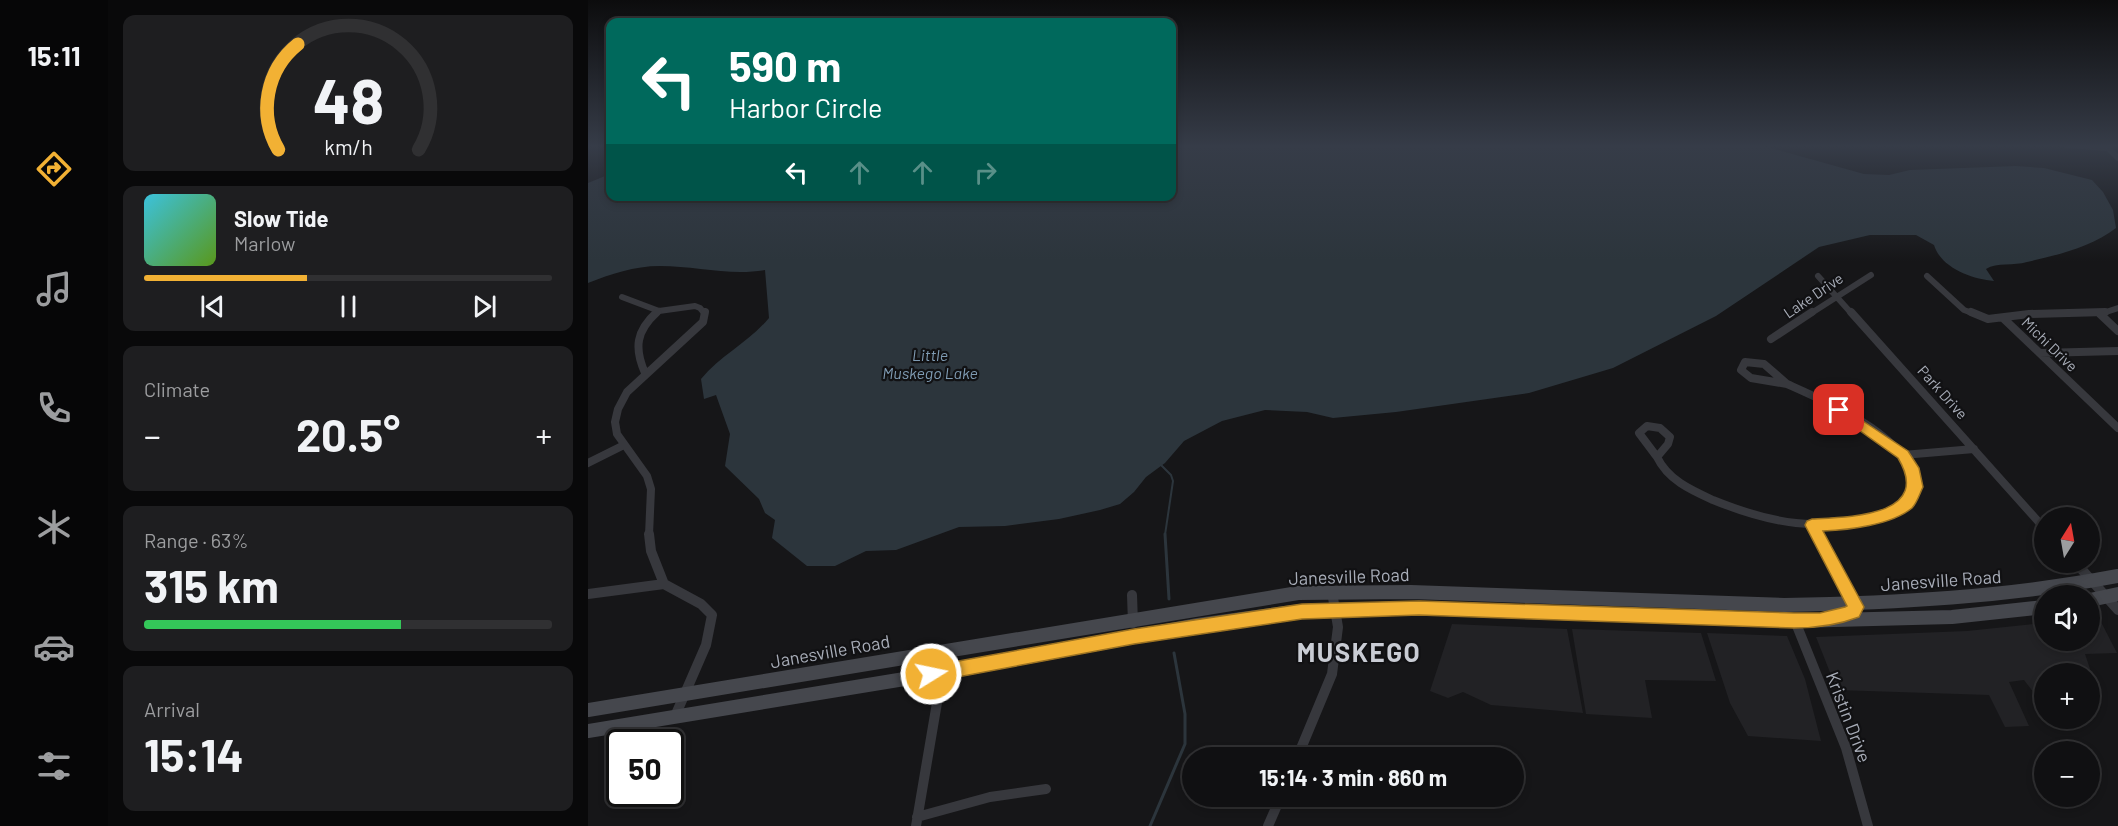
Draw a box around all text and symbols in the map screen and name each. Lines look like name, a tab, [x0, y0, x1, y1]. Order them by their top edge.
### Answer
text: 15:11	[27, 39, 81, 71]
text: 590 m	[729, 40, 841, 90]
icon: left	[630, 42, 708, 120]
text: 48	[312, 62, 384, 136]
text: Harbor Circle	[729, 91, 882, 123]
text: km/h	[324, 134, 372, 159]
icon: directions	[33, 148, 75, 190]
icon: left	[780, 156, 813, 189]
icon: ahead	[843, 156, 876, 189]
icon: ahead	[906, 156, 939, 189]
icon: right	[969, 156, 1002, 189]
text: Slow Tide	[234, 205, 329, 231]
text: Marlow	[234, 231, 295, 255]
icon: music	[33, 268, 75, 310]
street label: Lake Drive	[1780, 269, 1846, 321]
icon: previous	[196, 290, 229, 323]
icon: pause	[332, 290, 365, 323]
icon: next	[468, 290, 501, 323]
street label: Michi Drive	[2018, 313, 2082, 375]
water label: Little Muskego Lake	[882, 345, 978, 382]
street label: Park Drive	[1914, 361, 1972, 423]
text: Climate	[144, 377, 210, 401]
pin	[1813, 384, 1864, 435]
icon: phone	[33, 387, 75, 429]
icon: arrive	[1822, 393, 1855, 426]
text: 20.5°	[296, 407, 400, 461]
text: −	[144, 415, 161, 455]
text: +	[536, 415, 552, 455]
icon: climate	[33, 506, 75, 548]
north arrow	[2034, 507, 2100, 573]
map controls	[2034, 507, 2100, 807]
text: Range · 63%	[144, 528, 248, 552]
text: 315 km	[144, 558, 279, 612]
street label: Janesville Road	[1288, 563, 1410, 589]
street label: Janesville Road	[1880, 565, 2002, 595]
button: sound	[2034, 585, 2100, 651]
icon: car	[33, 626, 75, 668]
street label: Janesville Road	[768, 630, 892, 672]
district label: MUSKEGO	[1297, 636, 1421, 667]
position arrow	[899, 642, 963, 706]
button: +	[2034, 663, 2100, 729]
street label: Kristin Drive	[1822, 669, 1876, 765]
text: Arrival	[144, 697, 200, 721]
text: 15:14	[144, 727, 244, 781]
speed limit sign: 50	[606, 729, 684, 807]
button: −	[2034, 741, 2100, 807]
icon: filters	[33, 745, 75, 787]
text: 15:14 · 3 min · 860 m	[1259, 764, 1447, 790]

